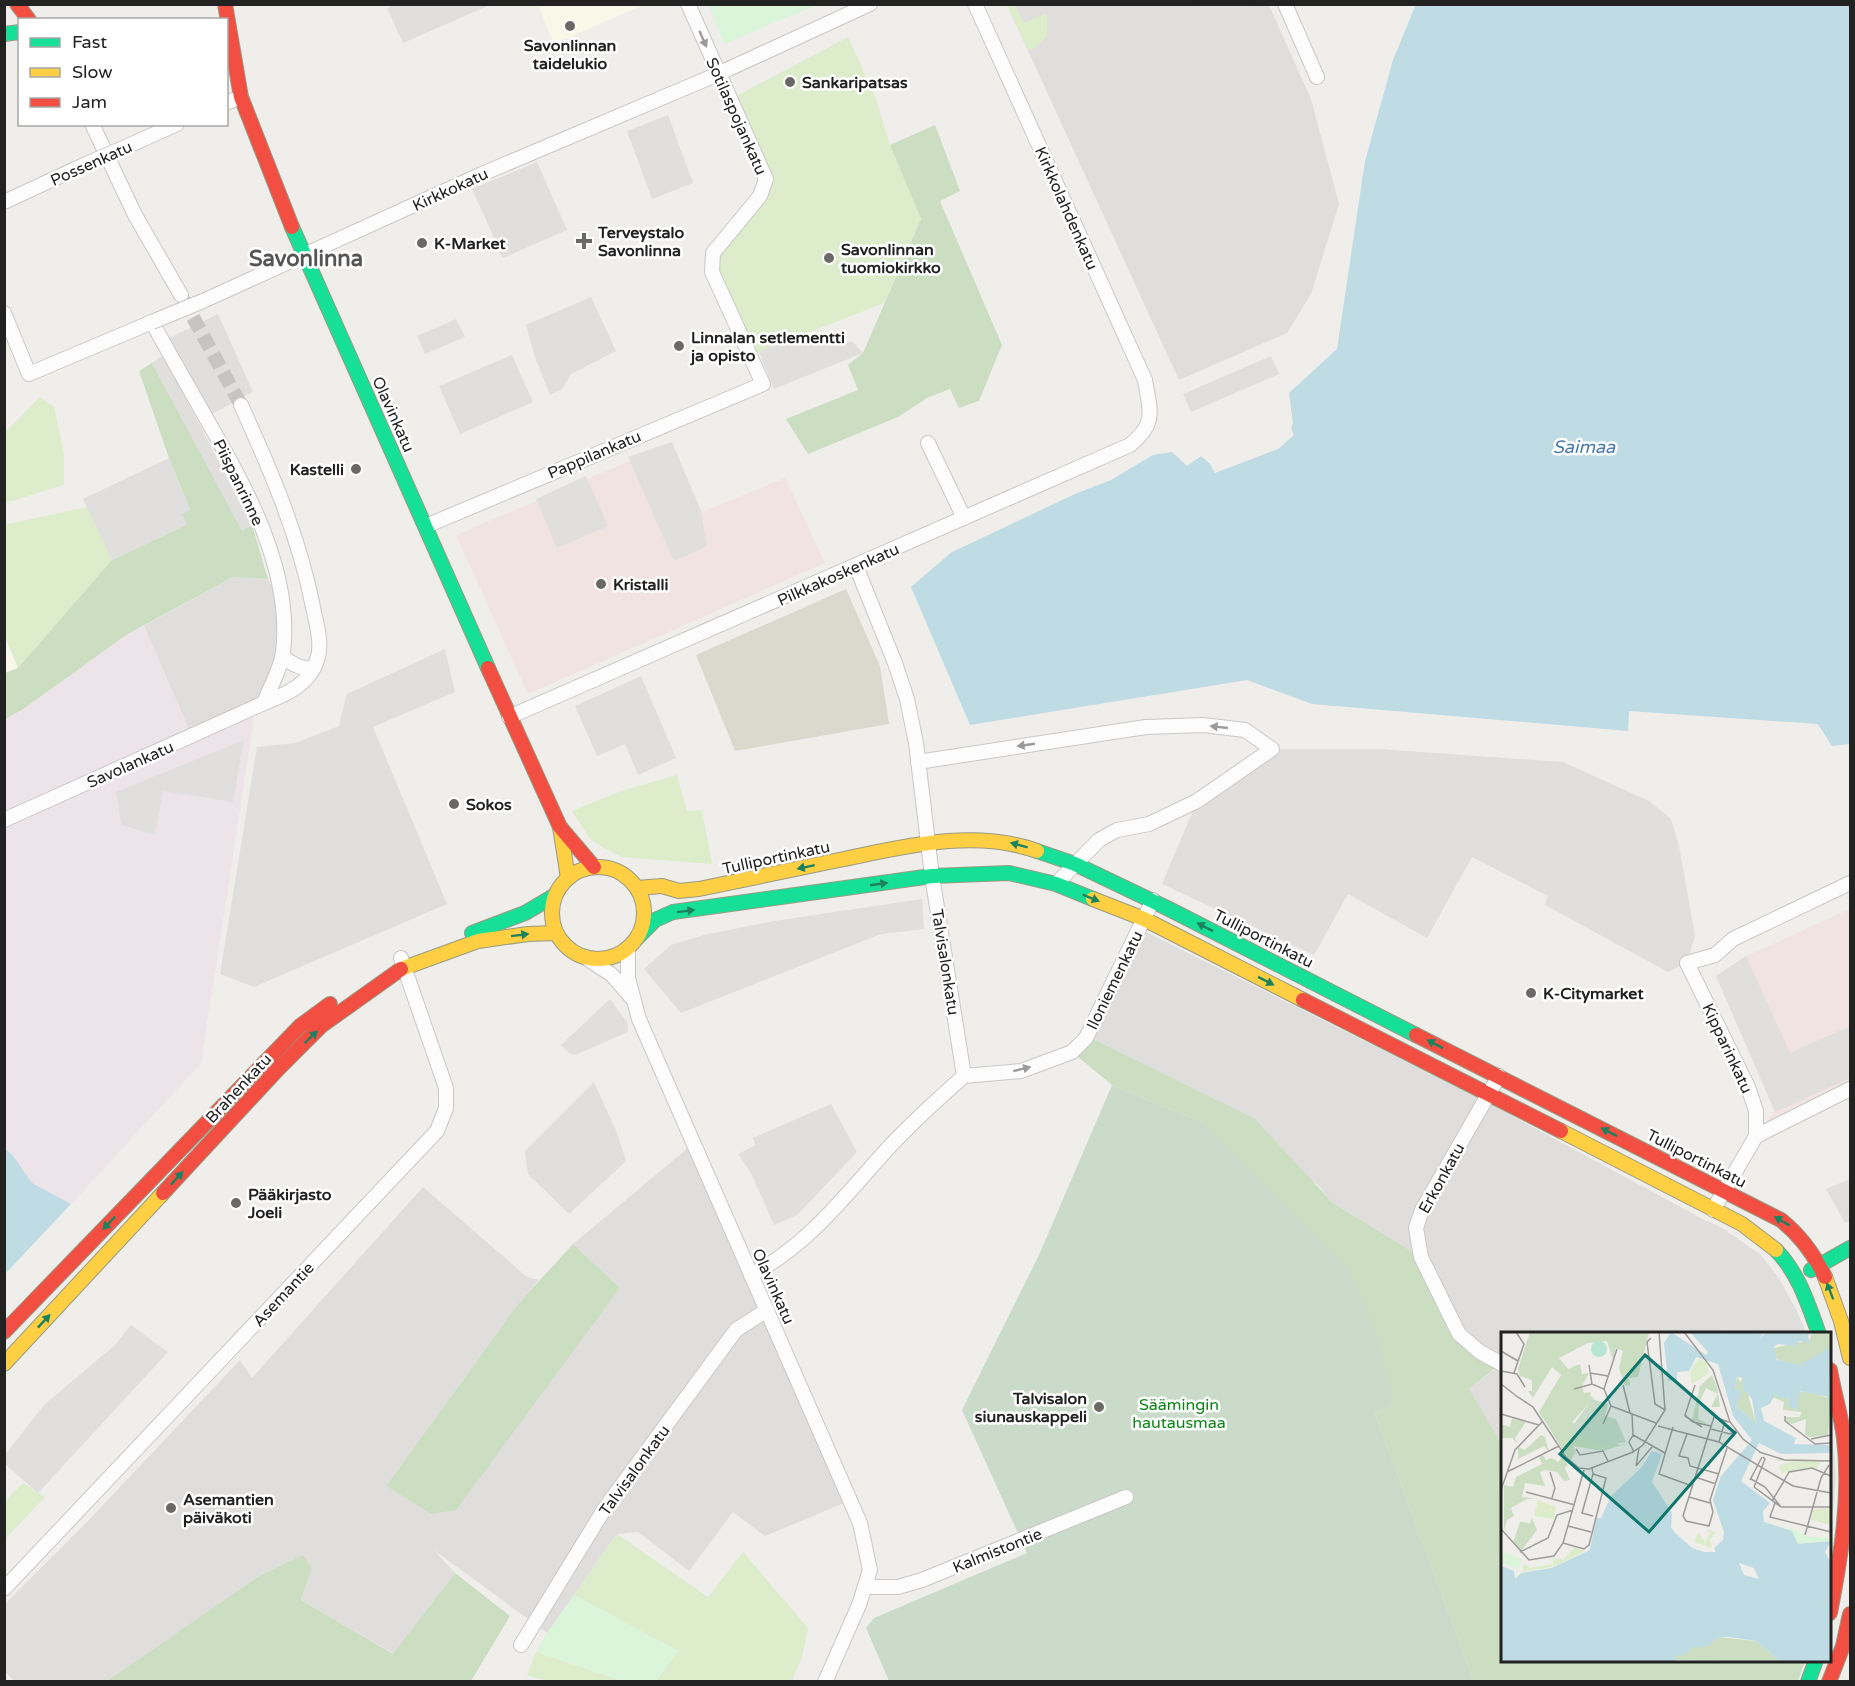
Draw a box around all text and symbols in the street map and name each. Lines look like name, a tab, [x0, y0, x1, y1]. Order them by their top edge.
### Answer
legend	[18, 18, 228, 126]
marker: Savonlinnan taidelukio	[563, 19, 577, 33]
one-way arrow	[698, 30, 708, 48]
text: Fast	[72, 31, 107, 53]
place label: Savonlinnan taidelukio	[524, 36, 616, 74]
street label: Sotilaspojankatu	[701, 55, 771, 178]
text: Slow	[72, 61, 113, 83]
place label: Sankaripatsas	[802, 73, 908, 93]
marker: Sankaripatsas	[783, 75, 797, 89]
text: Jam	[72, 91, 107, 113]
street label: Possenkatu	[47, 137, 136, 191]
street label: Kirkkolahdenkatu	[1030, 144, 1102, 273]
street label: Kirkkokatu	[409, 164, 491, 216]
place label: Terveystalo Savonlinna	[597, 223, 685, 261]
marker: Terveystalo Savonlinna	[575, 232, 593, 250]
place label: K-Market	[434, 234, 506, 254]
marker: K-Market	[415, 236, 429, 250]
place label: Savonlinnan tuomiokirkko	[840, 240, 941, 278]
district label: Savonlinna	[249, 246, 363, 272]
marker: Savonlinnan tuomiokirkko	[822, 251, 836, 265]
place label: Linnalan setlementti ja opisto	[689, 328, 845, 366]
marker: Linnalan setlementti ja opisto	[672, 339, 686, 353]
street label: Olavinkatu	[367, 373, 419, 456]
street label: Pappilankatu	[545, 426, 644, 484]
street label: Piispanrinne	[209, 436, 268, 529]
water label: Saimaa	[1553, 436, 1616, 458]
place label: Kastelli	[290, 460, 344, 480]
marker: Kastelli	[349, 462, 363, 476]
street label: Pilkkakoskenkatu	[774, 539, 903, 611]
place label: Kristalli	[613, 575, 669, 595]
marker: Kristalli	[594, 577, 608, 591]
one-way arrow	[1210, 722, 1229, 732]
street label: Savolankatu	[84, 737, 177, 793]
one-way arrow	[1016, 740, 1035, 749]
place label: Sokos	[466, 795, 512, 815]
marker: Sokos	[447, 797, 461, 811]
street label: Tulliportinkatu	[721, 837, 832, 879]
one-way arrow	[1010, 840, 1028, 850]
one-way arrow	[797, 863, 816, 872]
one-way arrow	[870, 879, 889, 889]
one-way arrow	[1082, 893, 1100, 903]
street label: Tulliportinkatu	[1210, 905, 1317, 973]
one-way arrow	[677, 906, 696, 915]
street label: Talvisalonkatu	[927, 908, 963, 1017]
one-way arrow	[1197, 922, 1214, 932]
street label: Iloniemenkatu	[1082, 928, 1147, 1033]
one-way arrow	[510, 931, 529, 940]
one-way arrow	[1258, 977, 1275, 986]
place label: K-Citymarket	[1543, 984, 1644, 1004]
marker: K-Citymarket	[1524, 986, 1538, 1000]
street label: Kipparinkatu	[1698, 1000, 1757, 1097]
one-way arrow	[303, 1030, 317, 1044]
one-way arrow	[1427, 1039, 1444, 1048]
street label: Brahenkatu	[201, 1050, 276, 1128]
one-way arrow	[1013, 1064, 1031, 1074]
street label: Tulliportinkatu	[1643, 1125, 1750, 1193]
one-way arrow	[1600, 1127, 1617, 1137]
street label: Erkonkatu	[1414, 1140, 1469, 1217]
one-way arrow	[170, 1171, 184, 1186]
place label: Pääkirjasto Joeli	[247, 1185, 332, 1223]
marker: Pääkirjasto Joeli	[229, 1196, 243, 1210]
one-way arrow	[103, 1216, 117, 1230]
one-way arrow	[1774, 1216, 1790, 1227]
street label: Olavinkatu	[747, 1245, 799, 1328]
street label: Asemantie	[249, 1258, 319, 1331]
one-way arrow	[1825, 1282, 1834, 1300]
one-way arrow	[37, 1314, 50, 1329]
inset map	[1501, 1332, 1831, 1662]
place label: Talvisalon siunauskappeli	[975, 1389, 1087, 1427]
park label: Säämingin hautausmaa	[1132, 1395, 1226, 1433]
marker: Talvisalon siunauskappeli	[1092, 1400, 1106, 1414]
street label: Talvisalonkatu	[595, 1421, 674, 1520]
place label: Asemantien päiväkoti	[183, 1490, 274, 1528]
marker: Asemantien päiväkoti	[164, 1501, 178, 1515]
street label: Kalmistontie	[950, 1524, 1045, 1578]

